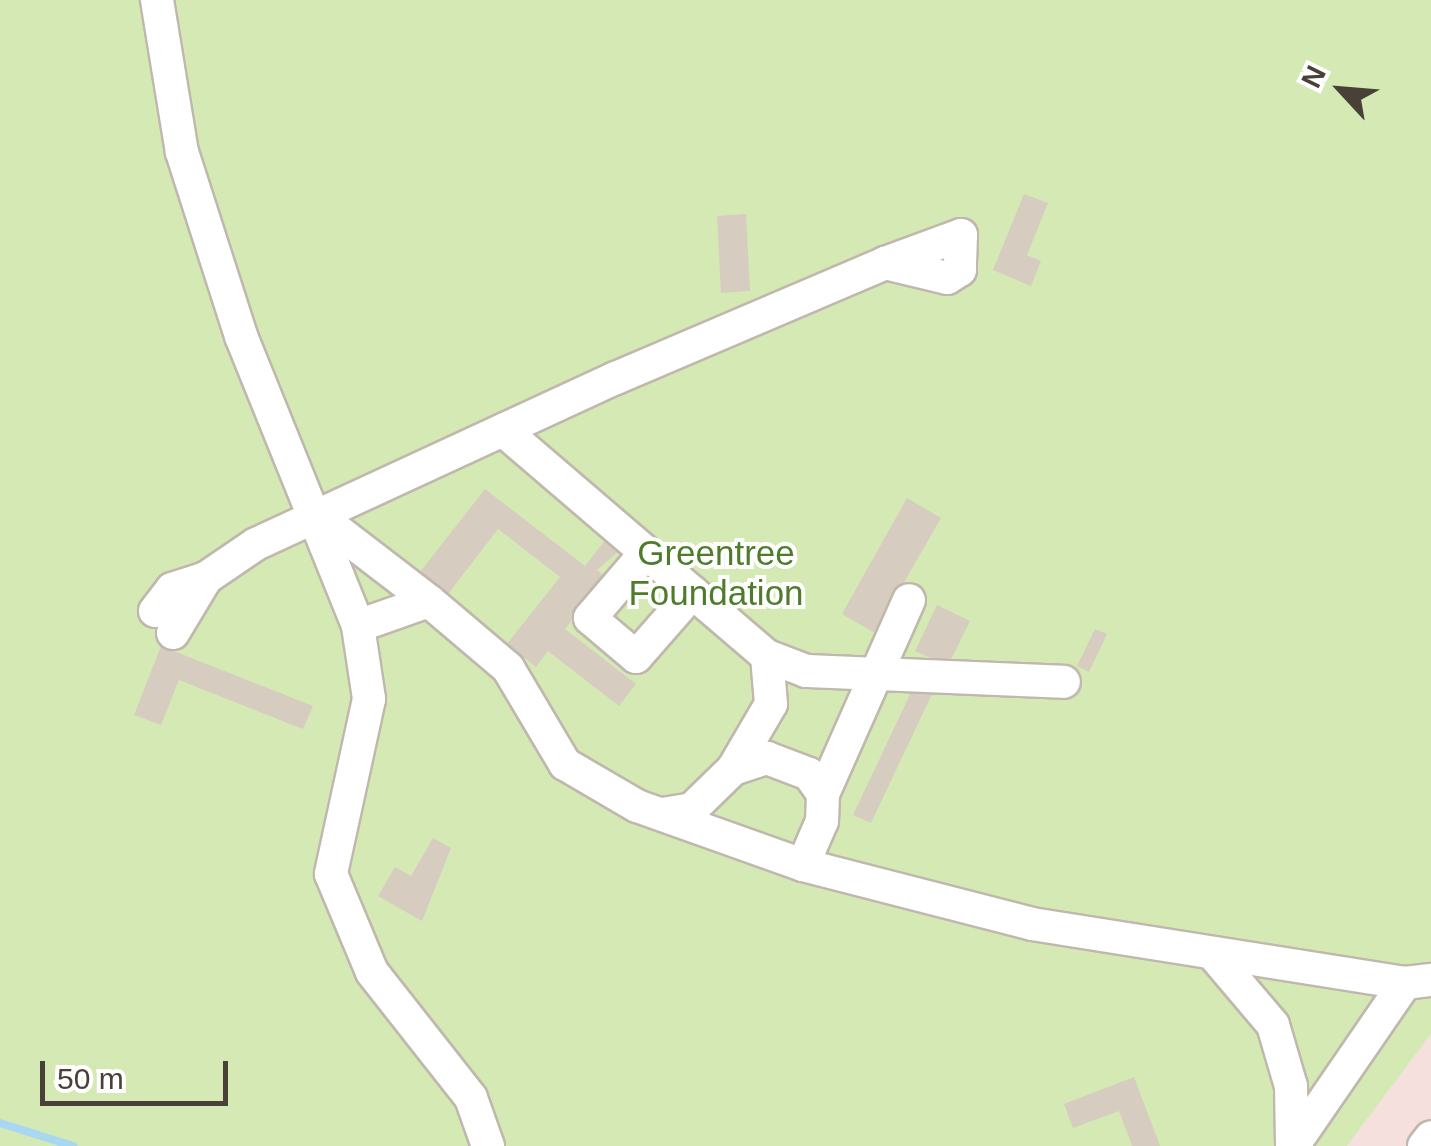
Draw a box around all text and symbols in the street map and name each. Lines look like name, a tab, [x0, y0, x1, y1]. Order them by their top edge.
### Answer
north arrow	[1291, 40, 1391, 140]
text: N	[1295, 61, 1332, 93]
park label: Greentree Foundation	[628, 532, 804, 614]
scale bar	[45, 1041, 232, 1103]
text: 50 m	[57, 1062, 124, 1095]

